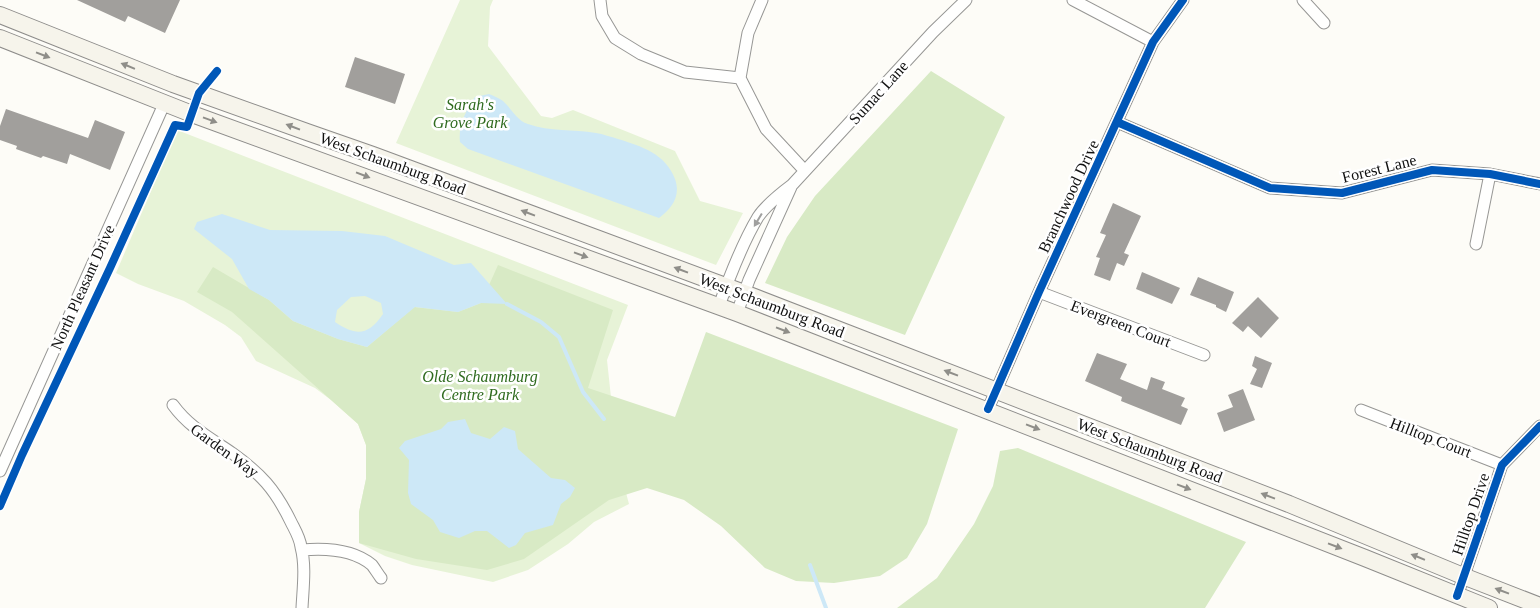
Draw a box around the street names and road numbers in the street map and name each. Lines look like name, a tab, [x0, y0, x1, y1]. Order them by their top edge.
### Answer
street label: Sumac Lane	[845, 57, 911, 128]
street label: West Schaumburg Road	[317, 129, 468, 199]
street label: Branchwood Drive	[1035, 137, 1102, 255]
street label: Forest Lane	[1340, 151, 1418, 186]
street label: North Pleasant Drive	[47, 222, 118, 352]
street label: West Schaumburg Road	[697, 270, 847, 342]
street label: Evergreen Court	[1068, 297, 1174, 352]
street label: Hilltop Court	[1387, 414, 1474, 462]
street label: West Schaumburg Road	[1075, 415, 1225, 487]
street label: Garden Way	[187, 420, 262, 482]
street label: Hilltop Drive	[1448, 471, 1493, 558]

